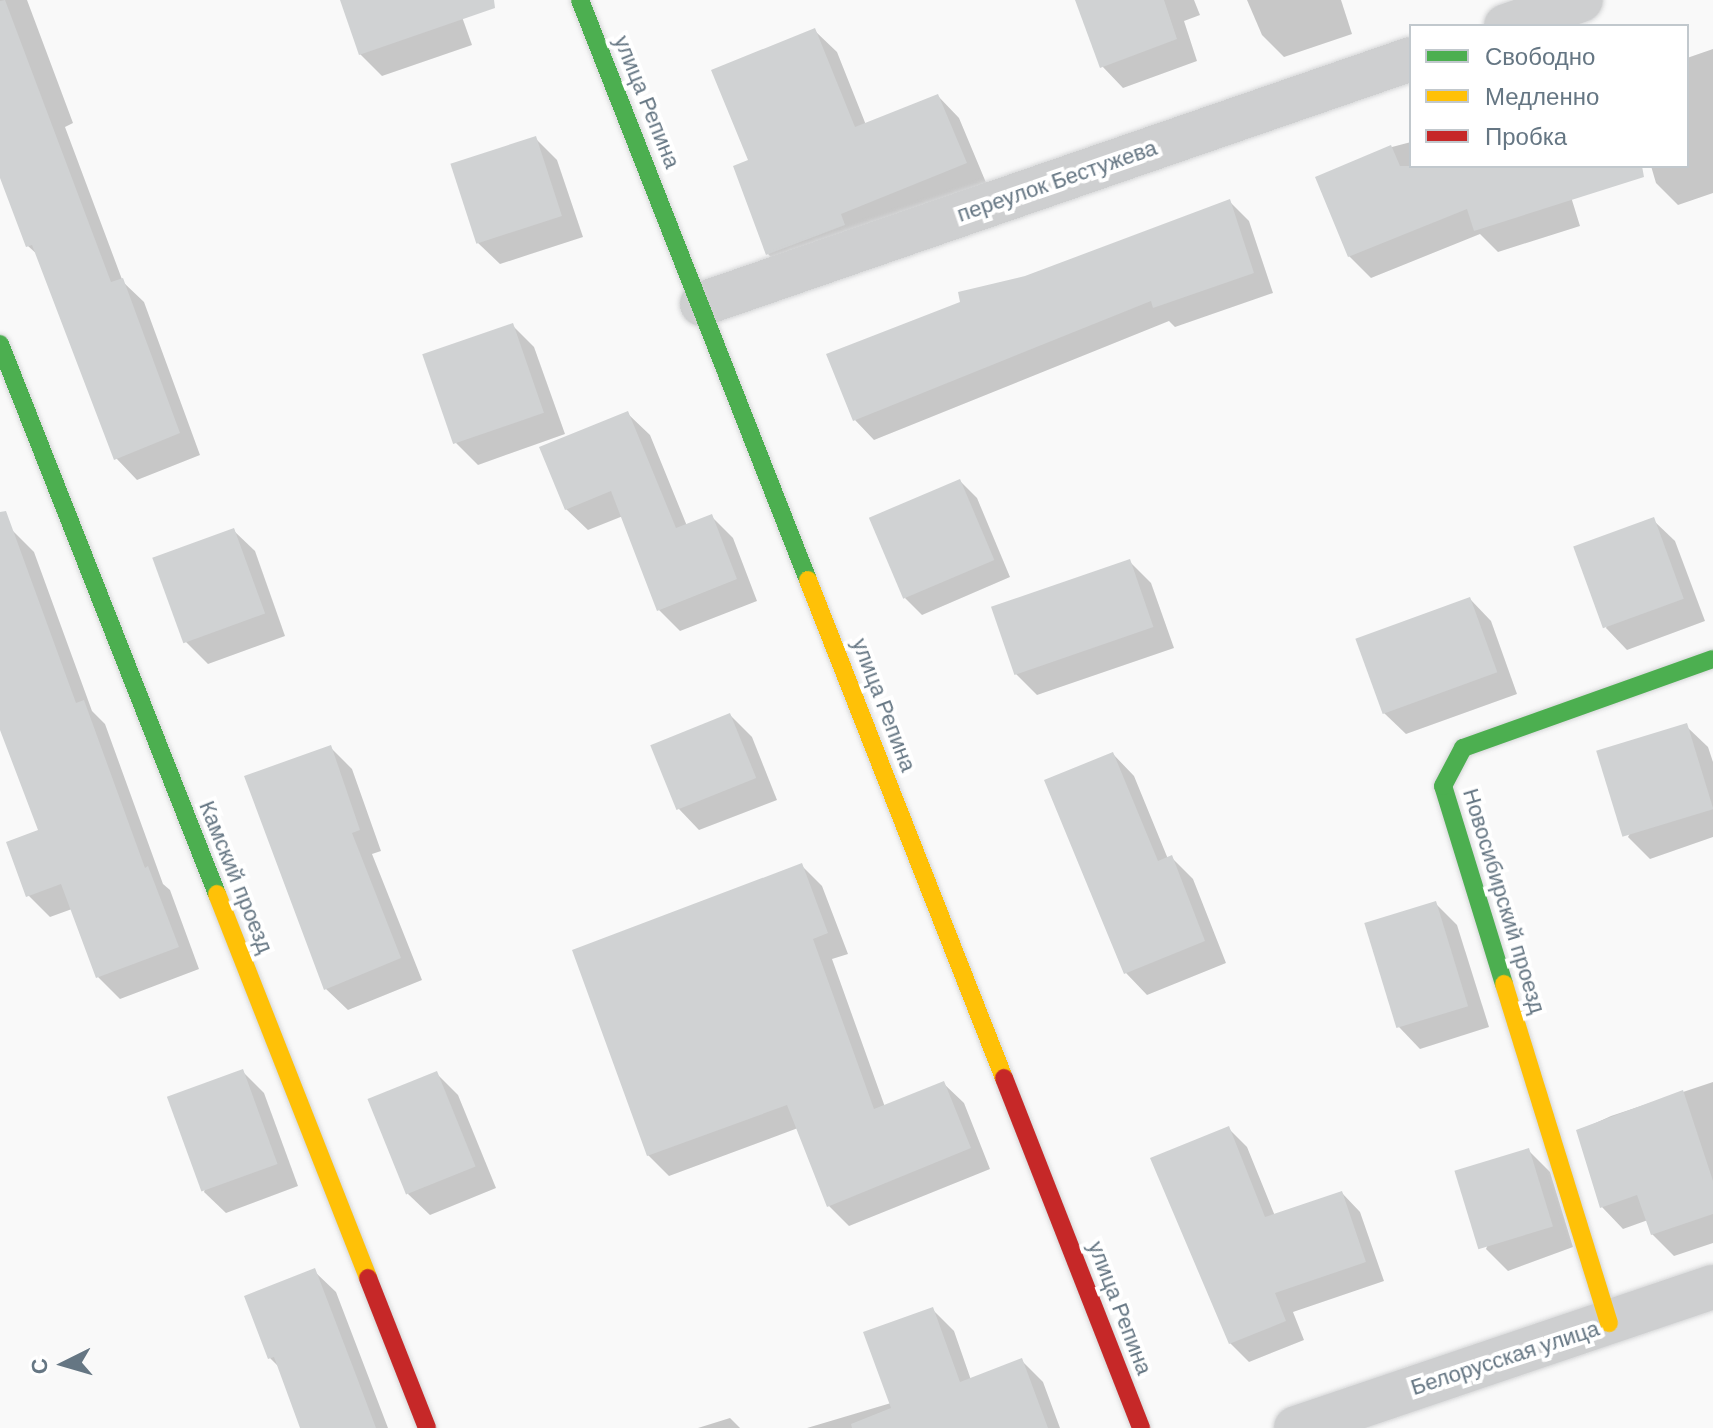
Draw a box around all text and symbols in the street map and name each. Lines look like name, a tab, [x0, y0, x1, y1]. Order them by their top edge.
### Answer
legend	[1409, 24, 1689, 168]
street label: улица Репина	[608, 32, 686, 172]
text: Свободно	[1485, 41, 1595, 72]
text: Медленно	[1485, 81, 1599, 112]
text: Пробка	[1485, 121, 1567, 152]
street label: переулок Бестужева	[954, 134, 1160, 228]
street label: улица Репина	[846, 635, 922, 775]
street label: Новосибирский проезд	[1457, 785, 1551, 1017]
street label: Камский проезд	[193, 797, 279, 957]
street label: улица Репина	[1082, 1238, 1158, 1378]
street label: Белорусская улица	[1407, 1315, 1603, 1401]
north arrow	[24, 1324, 104, 1404]
text: С	[24, 1357, 55, 1375]

